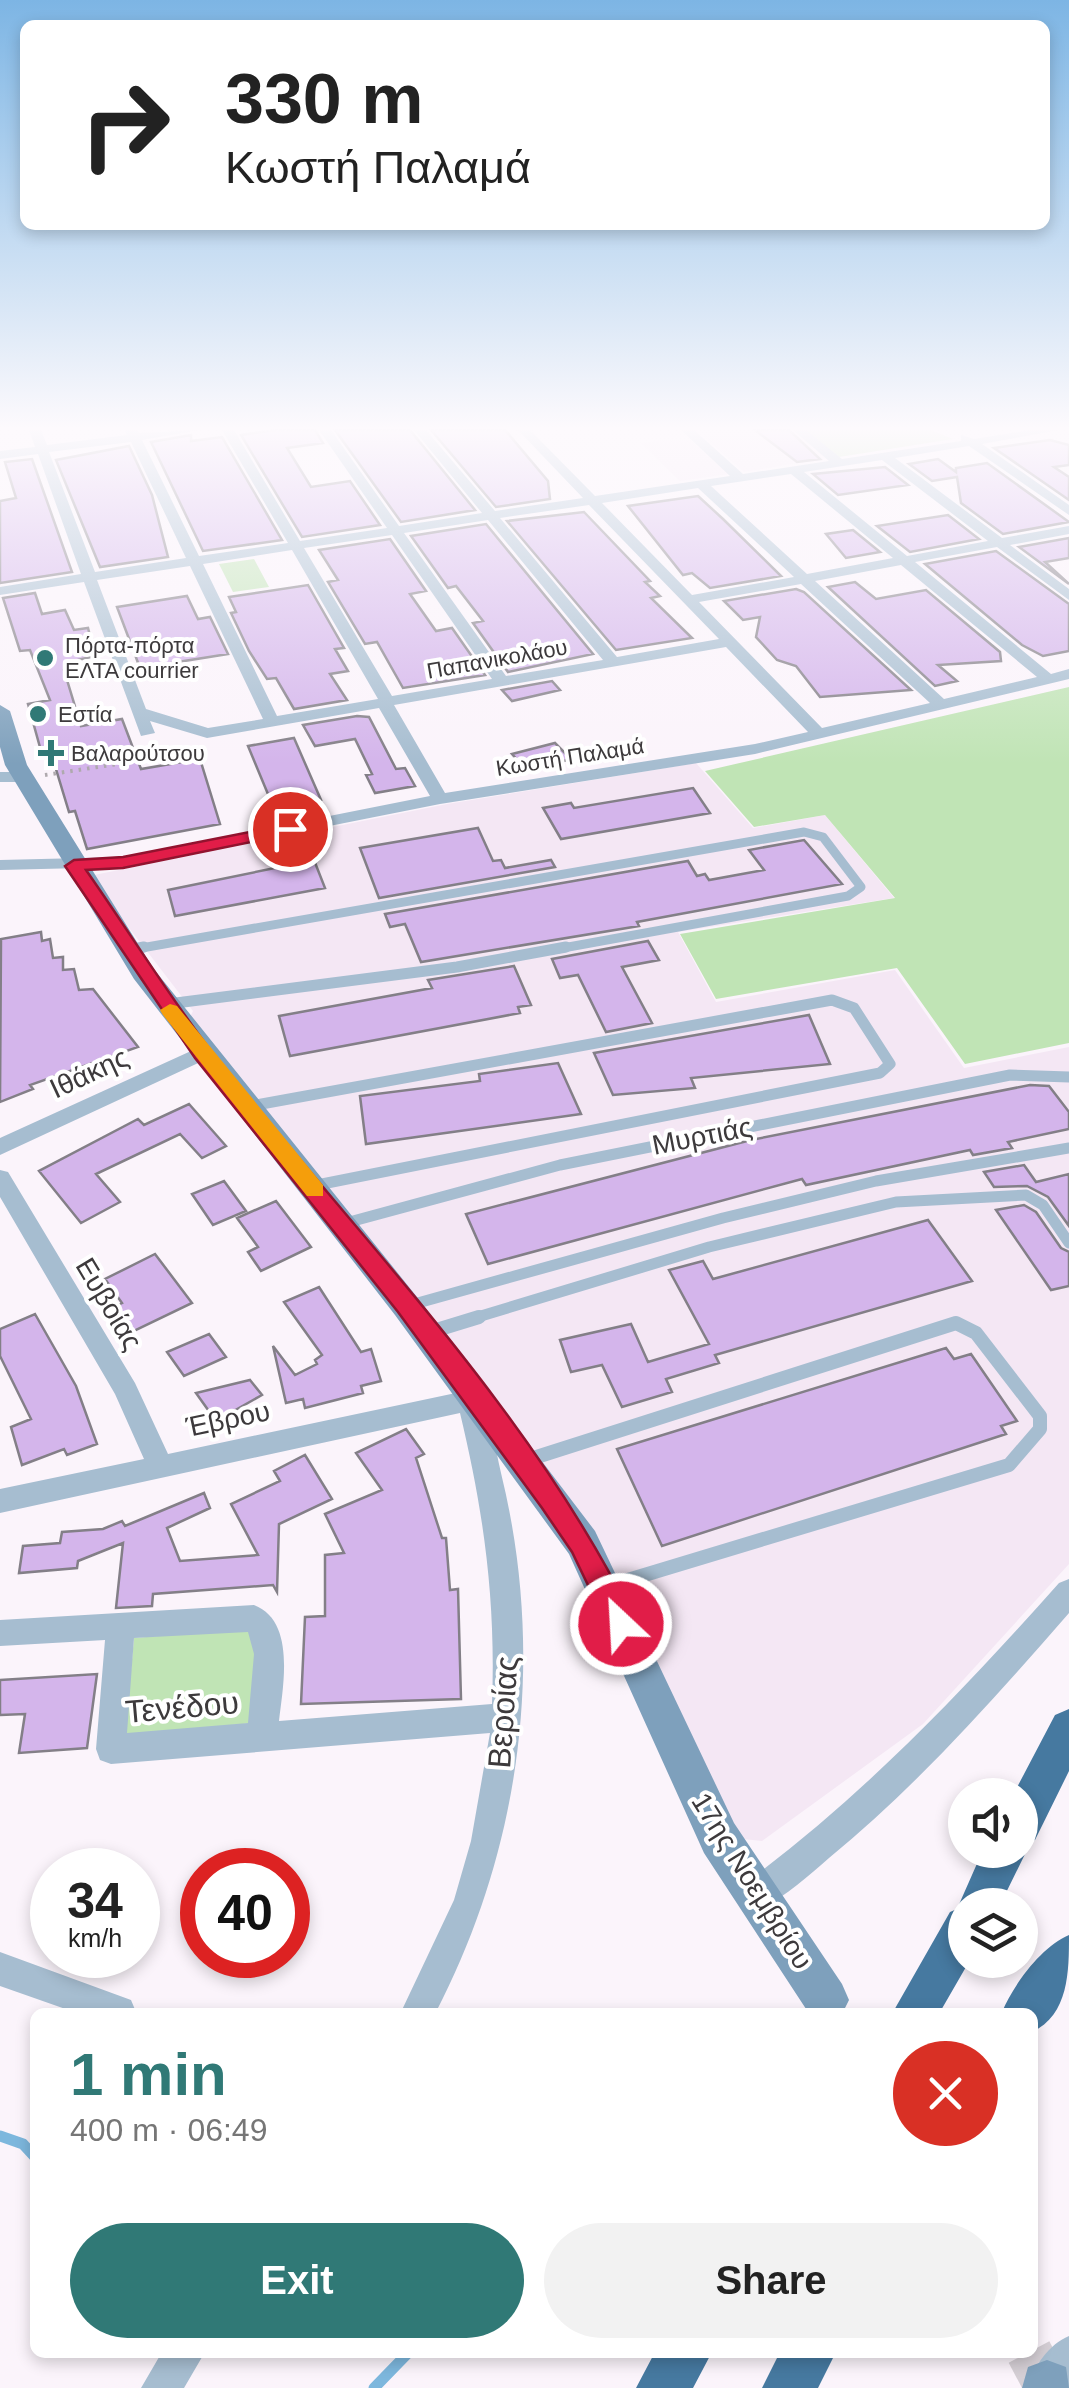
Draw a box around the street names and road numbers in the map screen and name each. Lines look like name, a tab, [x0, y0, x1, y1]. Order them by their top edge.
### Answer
street label: Παπανικολάου	[425, 634, 569, 684]
street label: Κωστή Παλαμά	[494, 733, 646, 781]
street label: Ιθάκης	[45, 1041, 133, 1105]
street label: Μυρτιάς	[649, 1111, 755, 1161]
street label: Ευβοίας	[70, 1252, 148, 1356]
street label: Έβρου	[182, 1395, 273, 1443]
street label: Βεροίας	[481, 1655, 525, 1769]
street label: Τενέδου	[124, 1684, 240, 1730]
street label: 17ης Νοεμβρίου	[685, 1787, 819, 1975]

